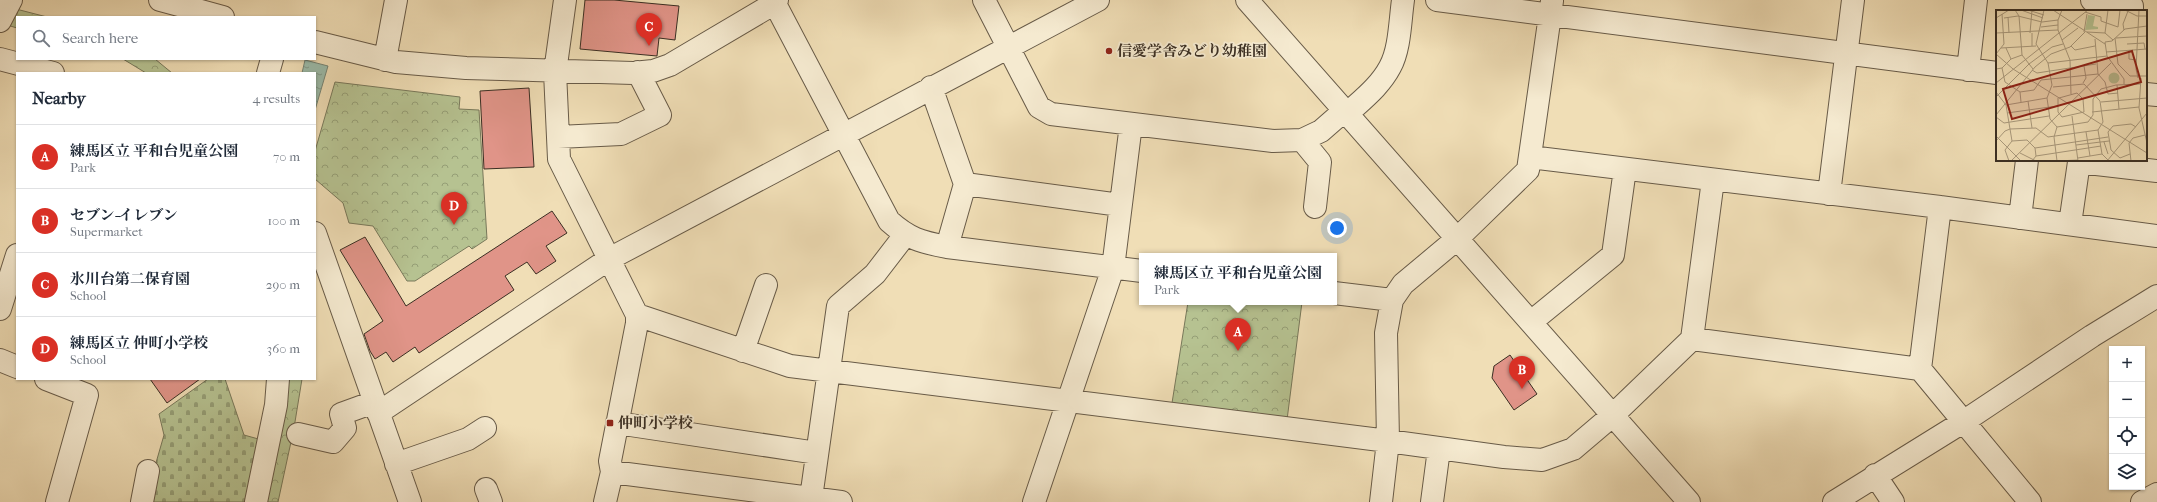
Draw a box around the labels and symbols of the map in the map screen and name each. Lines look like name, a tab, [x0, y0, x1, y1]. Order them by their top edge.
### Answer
inset map	[1996, 10, 2147, 161]
pin: C	[636, 13, 662, 46]
place label: 信愛学舎みどり幼稚園	[1117, 42, 1267, 60]
marker: 信愛学舎みどり幼稚園	[1104, 46, 1114, 56]
pin: D	[441, 192, 467, 225]
your location	[1327, 218, 1347, 238]
pin: A	[1225, 318, 1251, 351]
pin: B	[1509, 356, 1535, 389]
place label: 仲町小学校	[618, 414, 693, 432]
marker: 仲町小学校	[605, 418, 615, 428]

